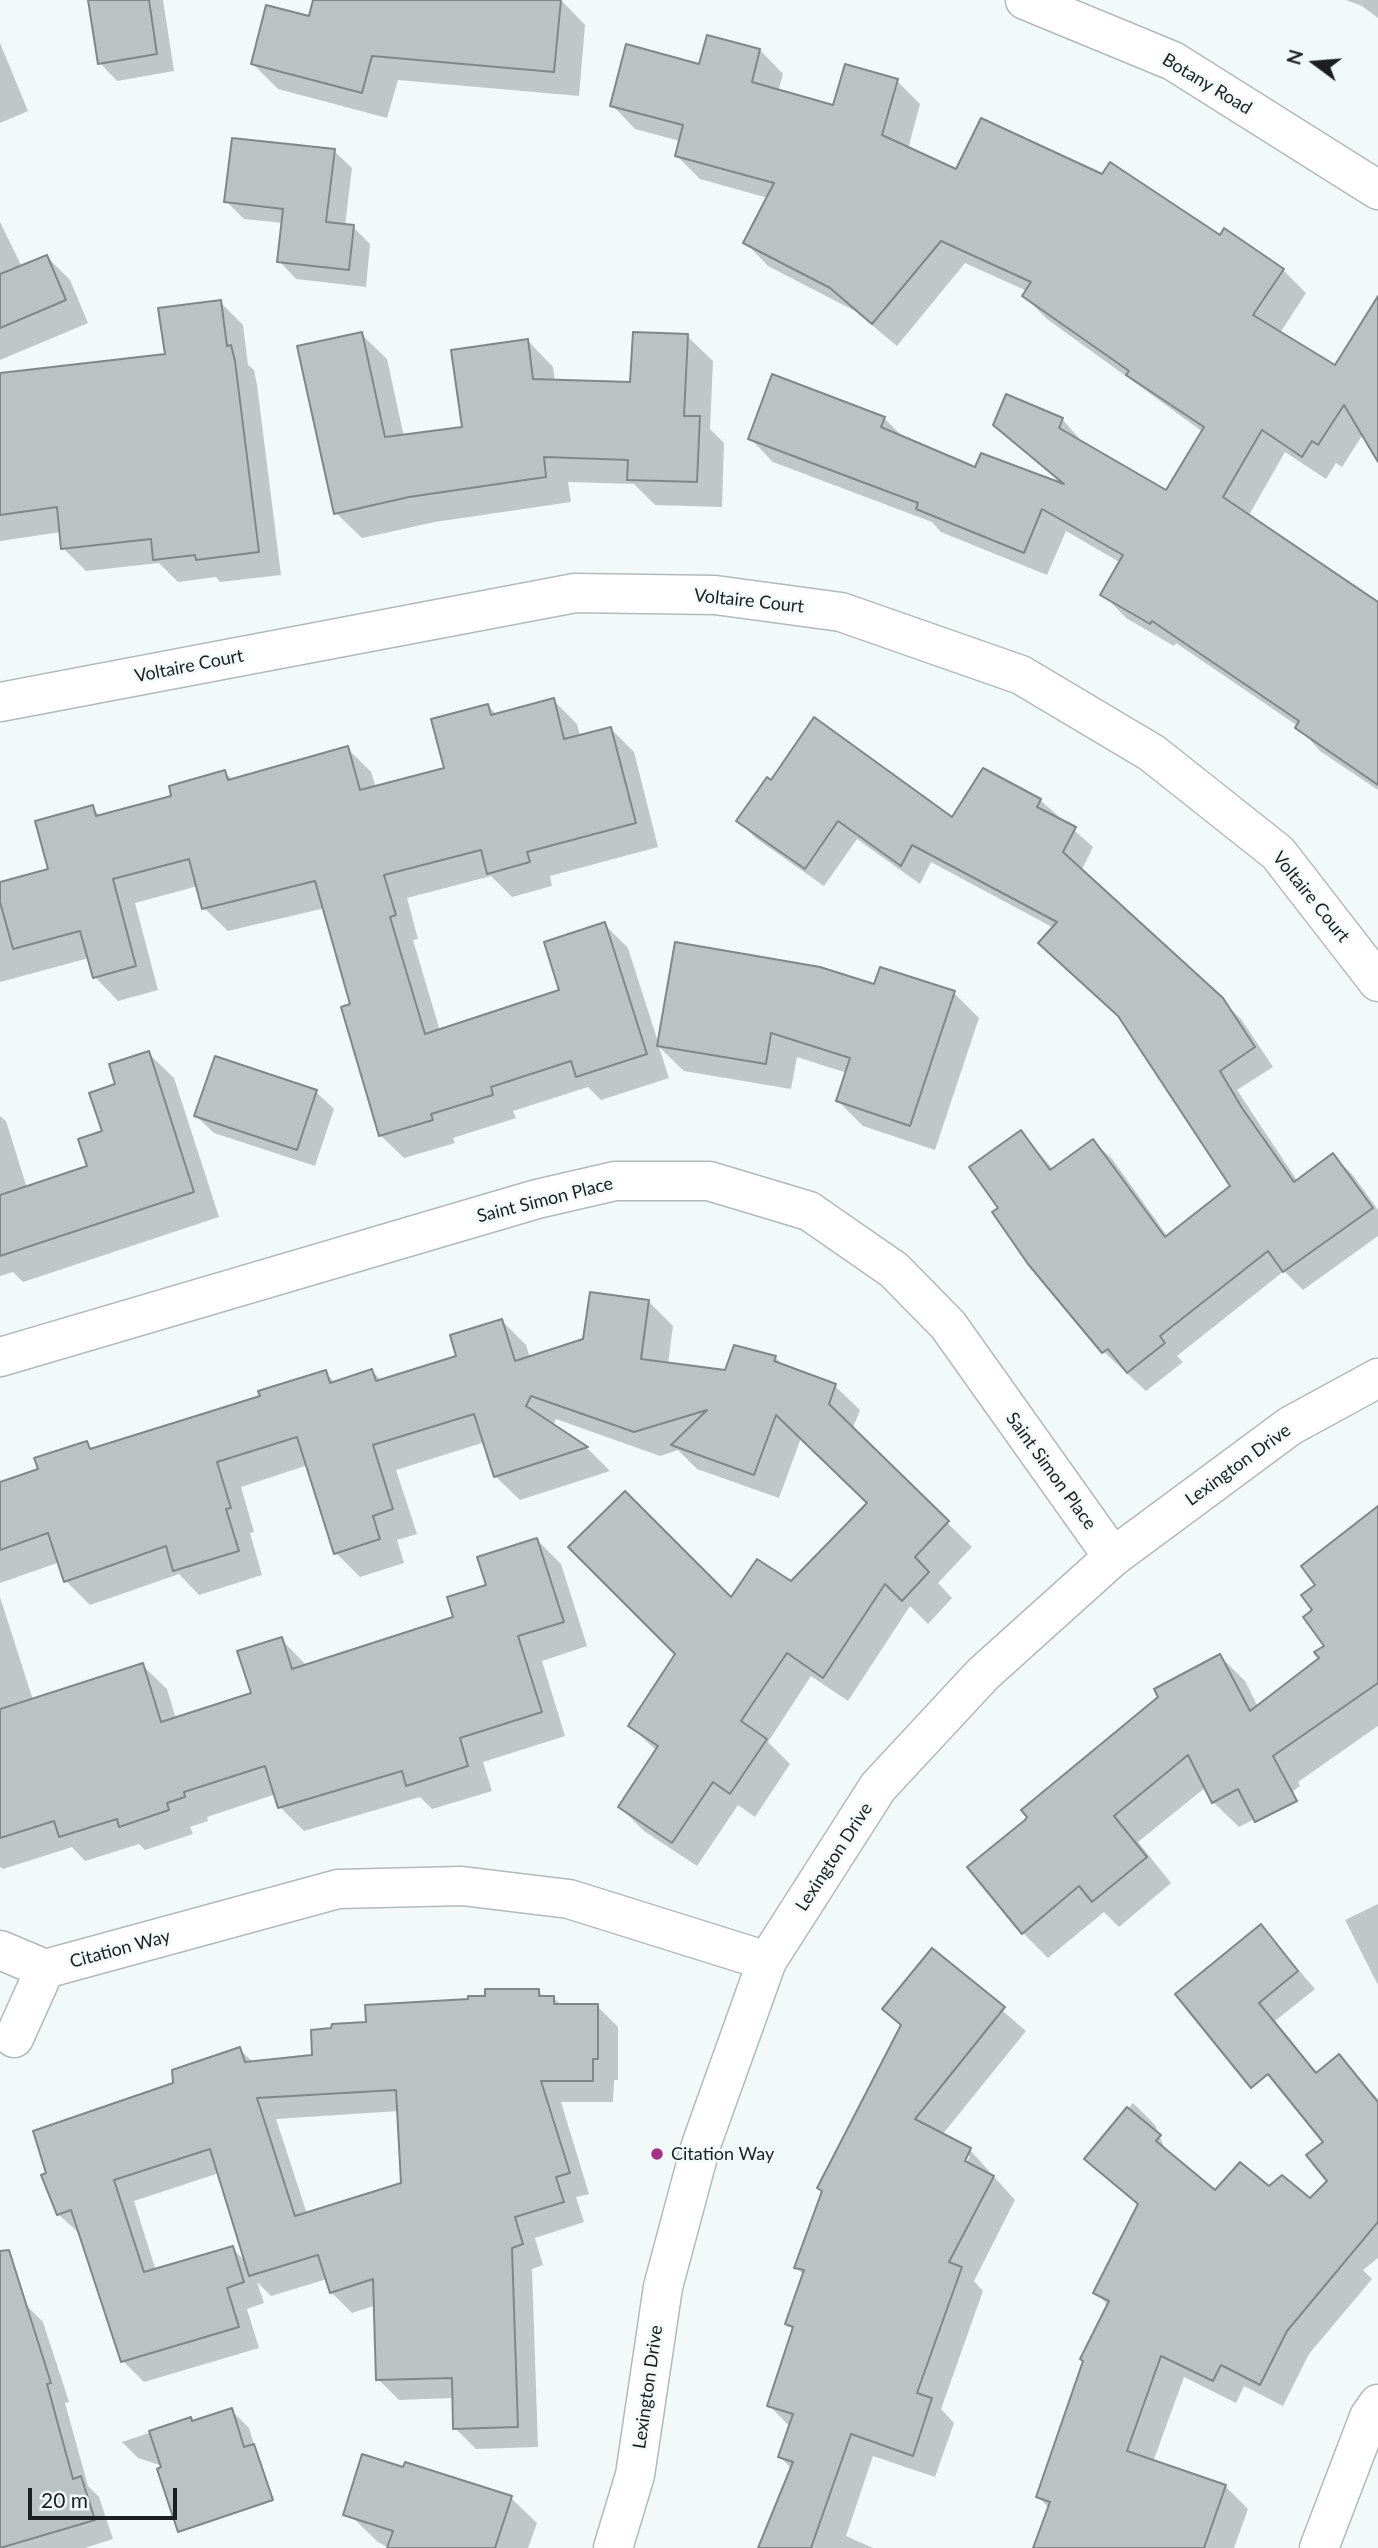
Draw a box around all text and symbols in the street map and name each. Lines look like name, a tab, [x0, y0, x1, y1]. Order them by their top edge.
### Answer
north arrow	[1280, 28, 1350, 98]
text: N	[1281, 47, 1307, 67]
street label: Botany Road	[1158, 49, 1256, 119]
street label: Voltaire Court	[693, 584, 805, 618]
street label: Voltaire Court	[133, 645, 245, 687]
street label: Voltaire Court	[1268, 847, 1354, 947]
street label: Saint Simon Place	[475, 1173, 615, 1227]
street label: Saint Simon Place	[1001, 1408, 1101, 1534]
street label: Lexington Drive	[1181, 1420, 1295, 1510]
street label: Lexington Drive	[791, 1799, 877, 1915]
street label: Citation Way	[67, 1925, 173, 1973]
place label: Citation Way	[671, 2143, 774, 2165]
marker: Citation Way	[649, 2146, 665, 2162]
street label: Lexington Drive	[629, 2324, 667, 2450]
scale bar	[32, 2474, 180, 2518]
text: 20 m	[41, 2487, 88, 2512]

